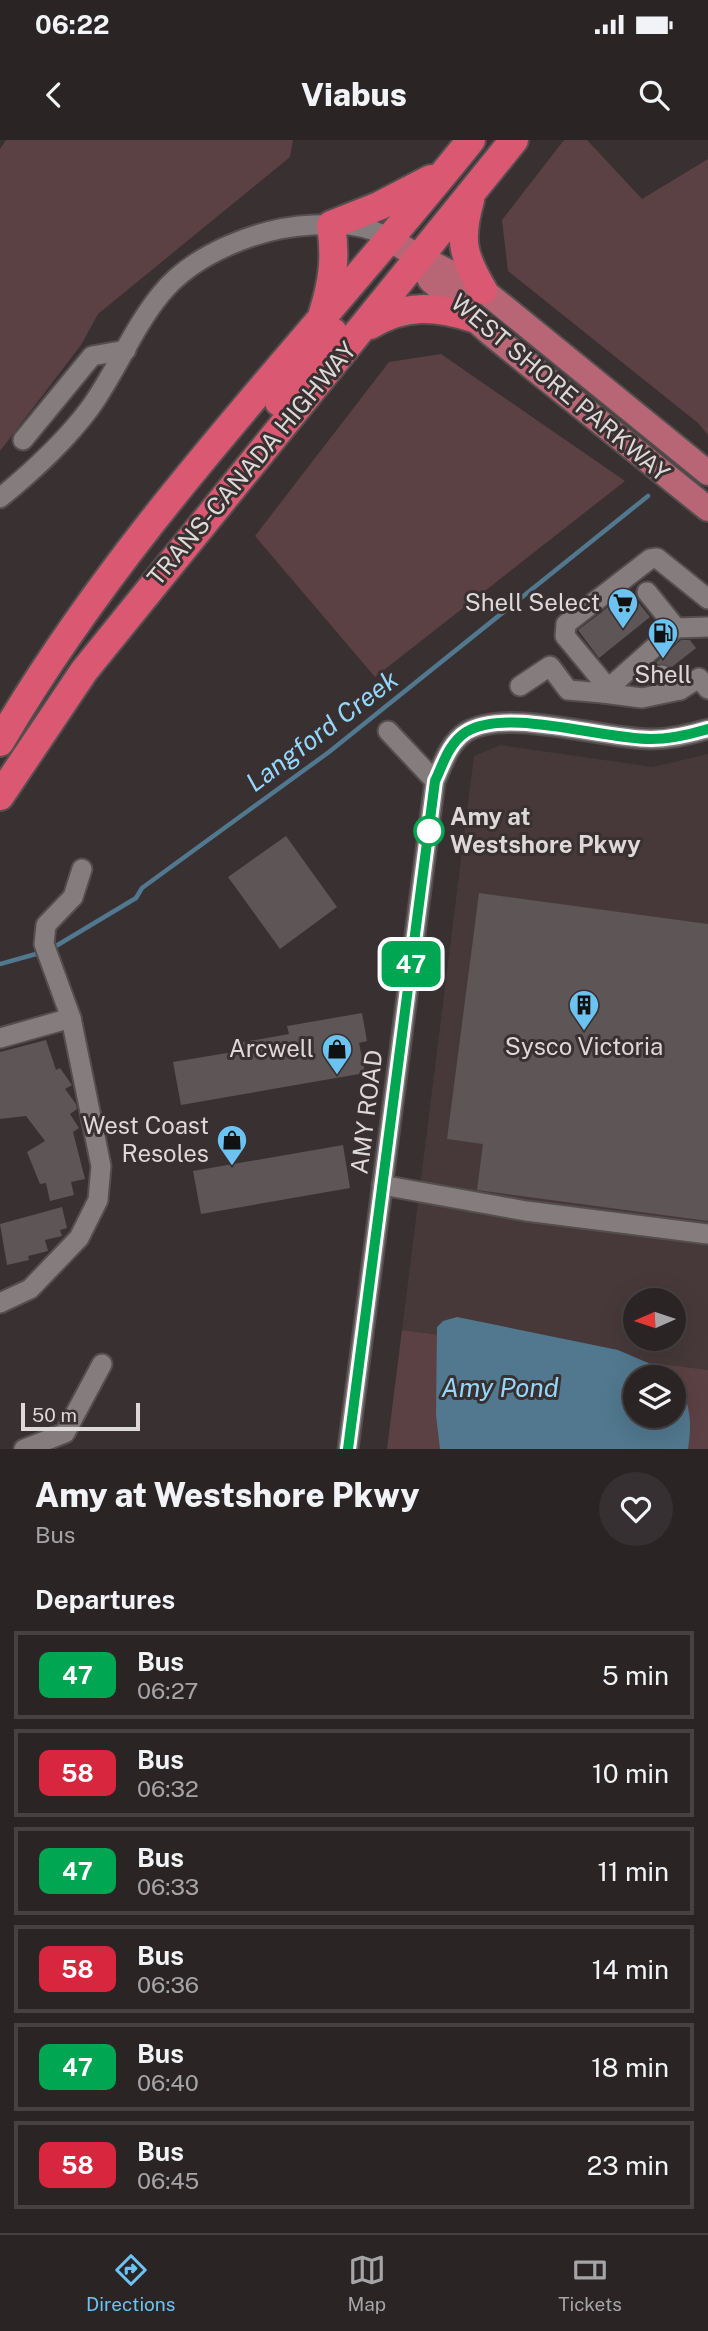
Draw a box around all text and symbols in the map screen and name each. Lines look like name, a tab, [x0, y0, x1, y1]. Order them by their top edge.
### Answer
text: 06:22	[35, 9, 109, 40]
icon: back	[35, 76, 73, 114]
text: Viabus	[301, 76, 407, 113]
icon: search	[635, 76, 673, 114]
street label: WEST SHORE PARKWAY	[446, 288, 676, 487]
street label: TRANS-CANADA HIGHWAY	[141, 336, 362, 591]
supermarket icon: Shell Select	[606, 586, 640, 630]
place label: Shell Select	[465, 588, 600, 616]
fuel station icon: Shell	[646, 616, 680, 660]
place label: Shell	[634, 660, 692, 688]
water label: Langford Creek	[240, 663, 404, 798]
place label: Amy at Westshore Pkwy	[450, 802, 641, 858]
marker: Amy at Westshore Pkwy	[414, 816, 444, 846]
line badge: 47	[380, 941, 443, 987]
text: 47	[396, 950, 426, 978]
building icon: Sysco Victoria	[567, 988, 601, 1032]
shop icon: Arcwell	[320, 1032, 354, 1076]
place label: Sysco Victoria	[505, 1032, 663, 1060]
place label: Arcwell	[229, 1034, 314, 1062]
street label: AMY ROAD	[345, 1048, 388, 1176]
place label: West Coast Resoles	[82, 1111, 209, 1167]
shop icon: West Coast Resoles	[215, 1123, 249, 1167]
north arrow	[623, 1288, 686, 1351]
map controls	[623, 1288, 686, 1428]
button: layers	[623, 1365, 686, 1428]
water label: Amy Pond	[441, 1372, 559, 1403]
scale bar	[21, 1400, 140, 1432]
text: 50 m	[32, 1404, 77, 1426]
button: heart	[599, 1472, 673, 1546]
text: Amy at Westshore Pkwy	[35, 1476, 420, 1514]
text: Bus	[35, 1521, 75, 1548]
text: Departures	[35, 1584, 175, 1615]
text: Bus	[137, 1646, 184, 1677]
text: 5 min	[602, 1660, 669, 1691]
text: 47	[62, 1661, 93, 1689]
text: 06:27	[137, 1677, 198, 1704]
text: Bus	[137, 1744, 184, 1775]
text: 10 min	[592, 1758, 669, 1789]
text: 58	[61, 1759, 94, 1787]
text: 06:32	[137, 1775, 199, 1802]
text: Bus	[137, 1842, 184, 1873]
text: 11 min	[597, 1856, 669, 1887]
text: 47	[62, 1857, 93, 1885]
text: 06:33	[137, 1873, 199, 1900]
text: Bus	[137, 1940, 184, 1971]
text: 14 min	[592, 1954, 669, 1985]
text: 58	[61, 1955, 94, 1983]
text: 06:36	[137, 1971, 199, 1998]
text: Bus	[137, 2038, 184, 2069]
text: 18 min	[591, 2052, 669, 2083]
text: 47	[62, 2053, 93, 2081]
text: 06:40	[137, 2069, 199, 2096]
text: Bus	[137, 2136, 184, 2167]
text: 23 min	[587, 2150, 669, 2181]
text: 58	[61, 2151, 94, 2179]
text: 06:45	[137, 2167, 199, 2194]
tab: Directions	[86, 2251, 175, 2315]
tab: Map	[347, 2251, 386, 2315]
tab: Tickets	[558, 2251, 622, 2315]

